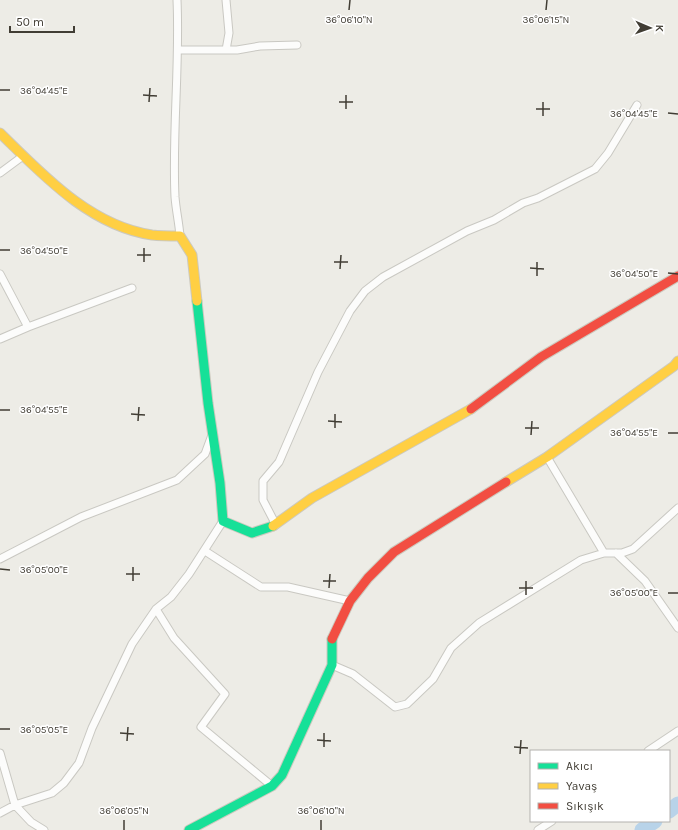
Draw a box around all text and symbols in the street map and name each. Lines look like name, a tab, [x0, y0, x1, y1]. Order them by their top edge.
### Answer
scale bar	[10, 8, 74, 34]
north arrow	[630, 8, 670, 48]
text: 36°06'10"N	[325, 14, 373, 26]
text: 36°06'15"N	[523, 14, 569, 26]
text: 50 m	[16, 15, 44, 29]
text: K	[653, 25, 666, 33]
text: 36°04'45"E	[20, 85, 68, 97]
text: 36°04'45"E	[610, 108, 658, 120]
text: 36°04'50"E	[20, 245, 68, 257]
text: 36°04'50"E	[610, 268, 658, 280]
text: 36°04'55"E	[20, 404, 68, 416]
text: 36°04'55"E	[610, 427, 658, 439]
text: 36°05'00"E	[20, 564, 68, 576]
text: 36°05'00"E	[610, 587, 658, 599]
text: 36°05'05"E	[20, 724, 68, 736]
legend	[530, 750, 670, 822]
text: Akıcı	[566, 759, 593, 773]
text: Yavaş	[566, 779, 597, 793]
text: Sıkışık	[566, 799, 604, 813]
text: 36°06'05"N	[99, 805, 149, 817]
text: 36°06'10"N	[297, 805, 345, 817]

